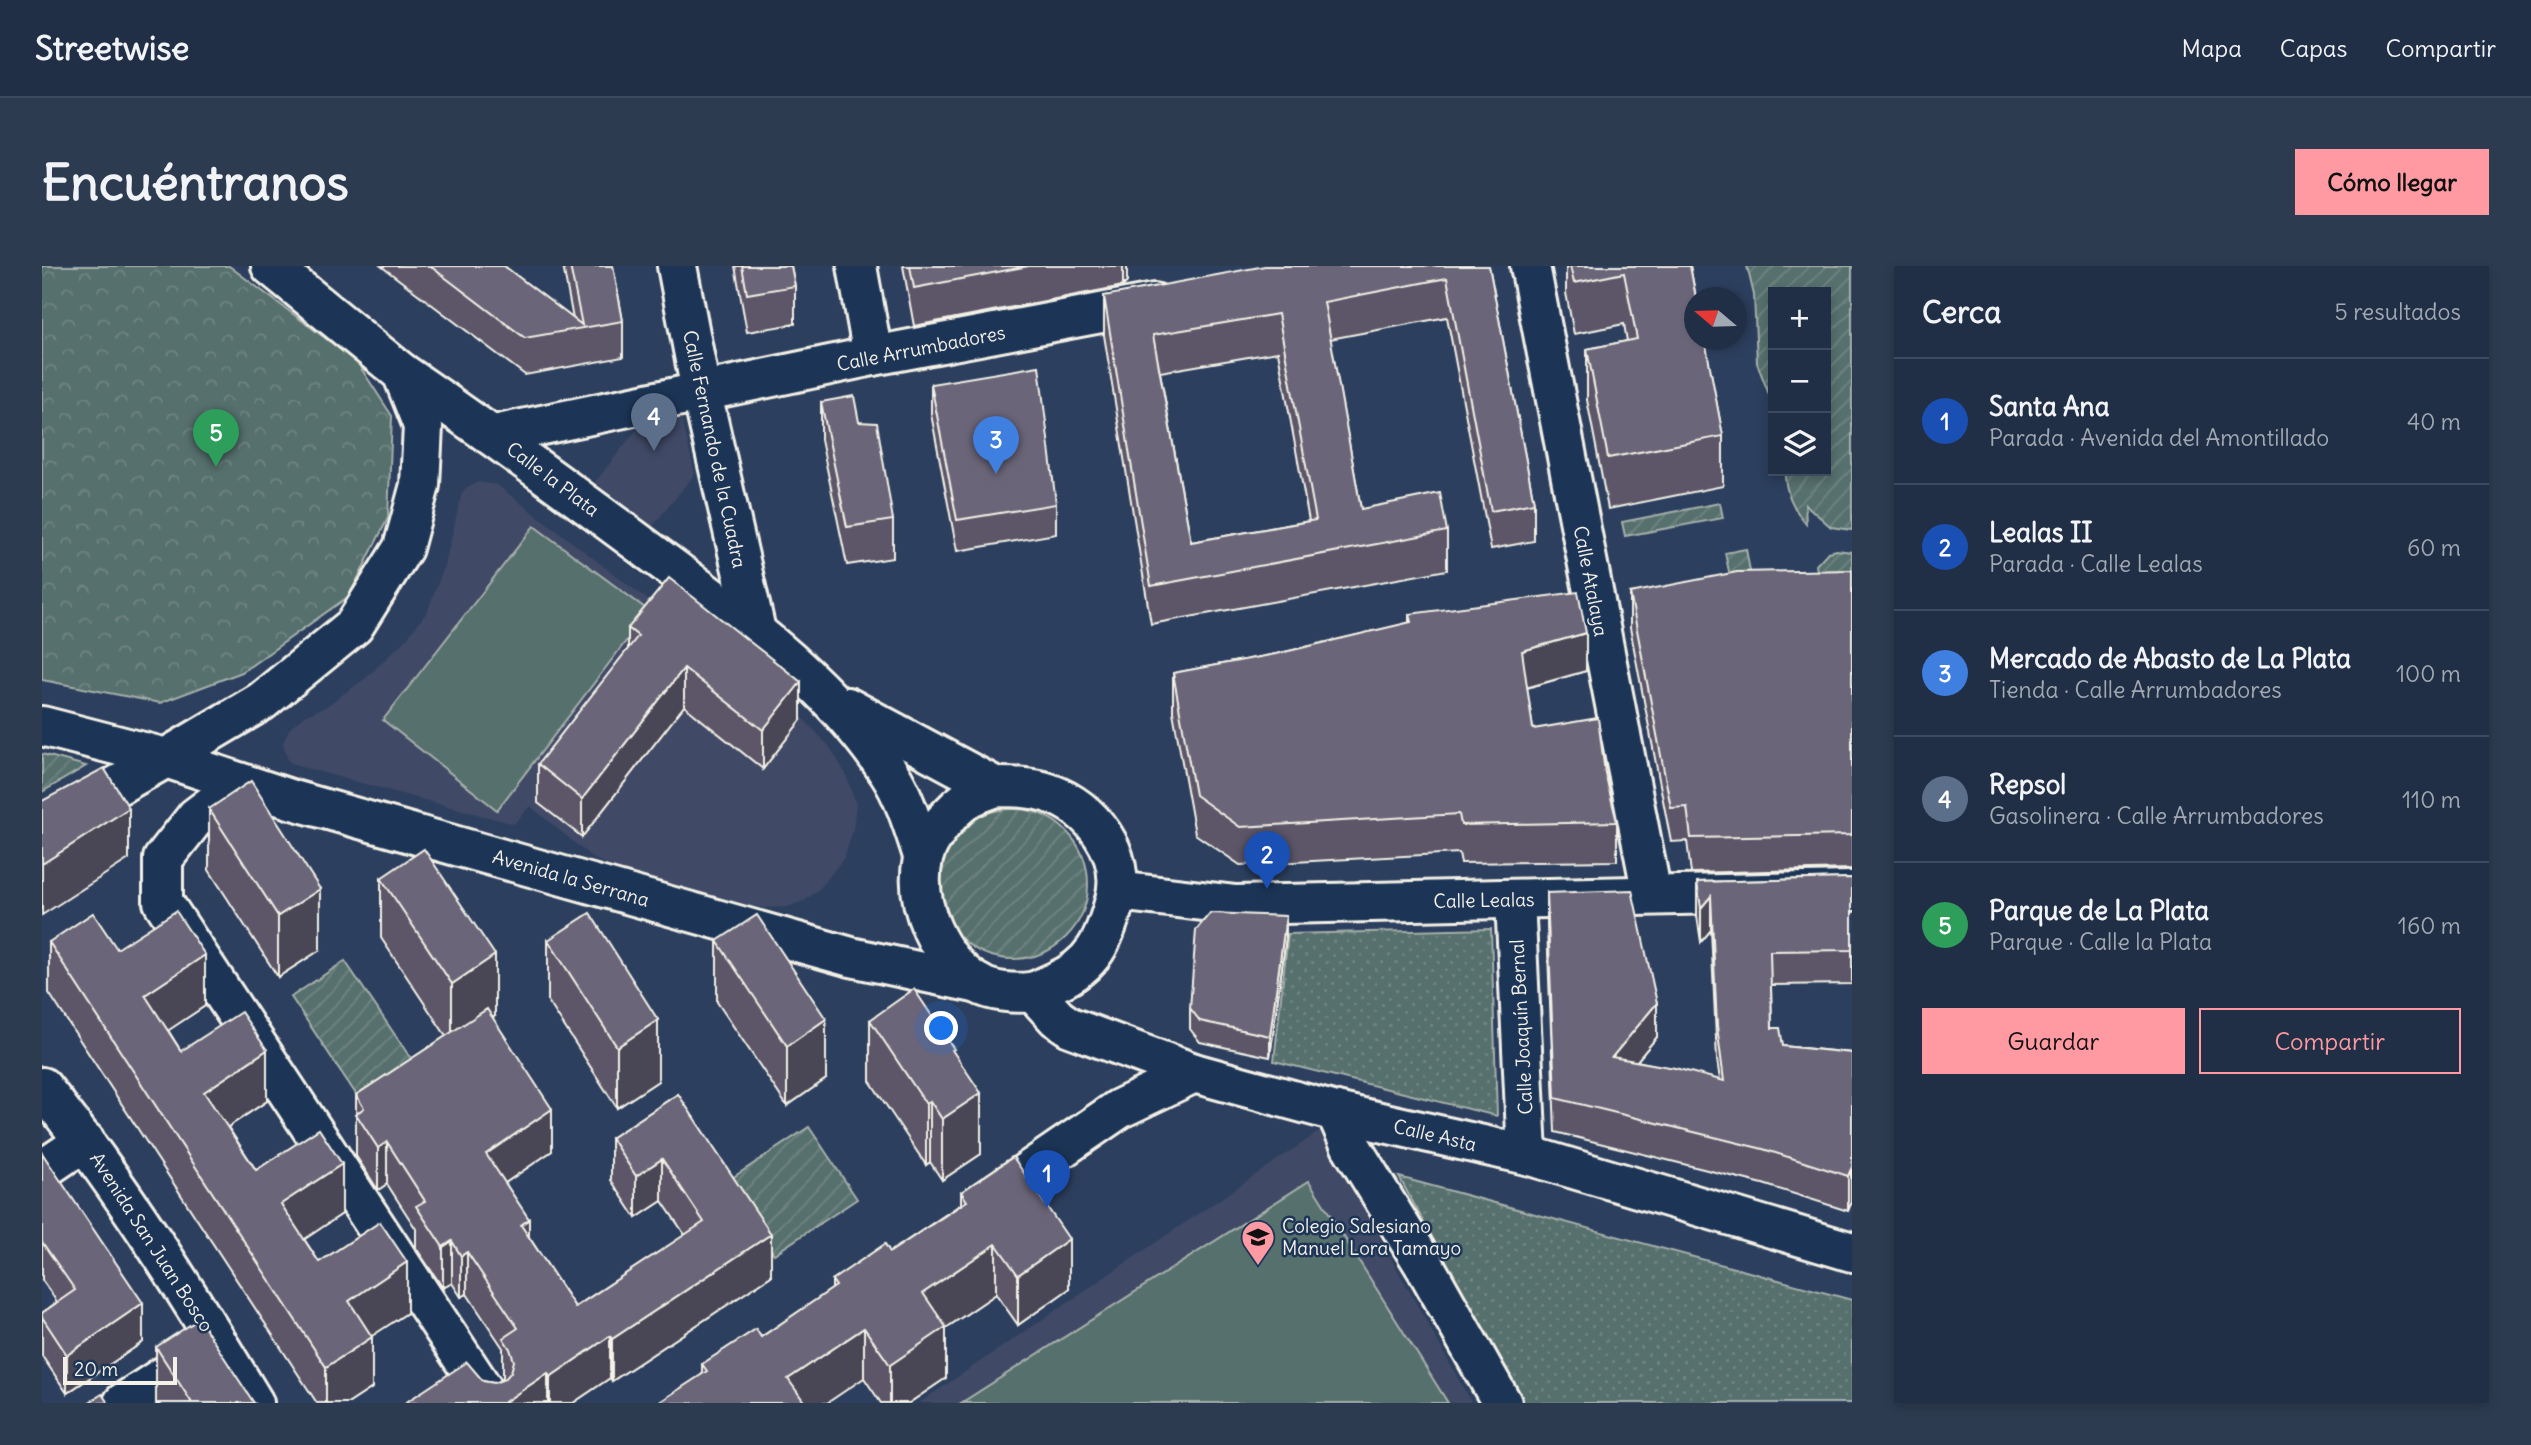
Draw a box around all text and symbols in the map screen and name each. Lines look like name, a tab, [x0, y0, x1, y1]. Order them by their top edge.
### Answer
text: Streetwise	[35, 27, 189, 69]
text: Mapa	[2181, 33, 2242, 63]
text: Capas	[2280, 33, 2347, 63]
text: Compartir	[2385, 33, 2496, 63]
button: Cómo llegar	[2295, 149, 2489, 215]
text: Encuéntranos	[42, 152, 349, 213]
north arrow	[1684, 287, 1747, 350]
map controls	[1768, 287, 1831, 476]
button: +	[1768, 287, 1831, 350]
text: Cerca	[1922, 293, 2001, 331]
text: 5 resultados	[2334, 297, 2461, 326]
street label: Calle Arrumbadores	[835, 320, 1007, 376]
street label: Calle Fernando de la Cuadra	[678, 328, 752, 570]
button: −	[1768, 350, 1831, 413]
text: Santa Ana	[1989, 390, 2110, 423]
pin: 4	[631, 393, 677, 451]
text: 1	[1940, 407, 1950, 436]
text: 40 m	[2407, 407, 2461, 436]
pin: 5	[193, 409, 239, 467]
button: layers	[1768, 413, 1831, 476]
pin: 3	[973, 416, 1019, 474]
text: Parada · Avenida del Amontillado	[1989, 423, 2329, 452]
street label: Calle la Plata	[502, 436, 604, 522]
text: Lealas II	[1989, 516, 2093, 549]
street label: Calle Atalaya	[1568, 524, 1614, 639]
text: 2	[1939, 533, 1951, 562]
text: 60 m	[2407, 533, 2461, 562]
text: Parada · Calle Lealas	[1989, 549, 2203, 578]
text: Mercado de Abasto de La Plata	[1989, 642, 2351, 675]
text: 3	[1938, 659, 1952, 688]
text: 100 m	[2396, 659, 2461, 688]
text: Tienda · Calle Arrumbadores	[1989, 675, 2282, 704]
text: Repsol	[1989, 768, 2066, 801]
text: 4	[1938, 785, 1952, 814]
text: 110 m	[2402, 785, 2461, 814]
text: Gasolinera · Calle Arrumbadores	[1989, 801, 2324, 830]
pin: 2	[1244, 831, 1290, 889]
street label: Avenida la Serrana	[490, 844, 652, 912]
street label: Calle Lealas	[1433, 887, 1535, 913]
text: Parque de La Plata	[1989, 894, 2209, 927]
text: 5	[1938, 911, 1952, 940]
text: 160 m	[2398, 911, 2461, 940]
text: Parque · Calle la Plata	[1989, 927, 2212, 956]
street label: Calle Joaquín Bernal	[1504, 939, 1538, 1115]
button: Guardar	[1922, 1008, 2185, 1074]
button: Compartir	[2199, 1008, 2461, 1074]
your location	[924, 1011, 958, 1045]
street label: Calle Asta	[1391, 1114, 1479, 1156]
street label: Avenida San Juan Bosco	[85, 1148, 219, 1336]
pin: 1	[1024, 1150, 1070, 1208]
place label: Colegio Salesiano Manuel Lora Tamayo	[1282, 1214, 1461, 1260]
school or university icon: Colegio Salesiano Manuel Lora Tamayo	[1239, 1218, 1277, 1267]
scale bar	[63, 1354, 177, 1386]
text: 20 m	[74, 1357, 118, 1381]

